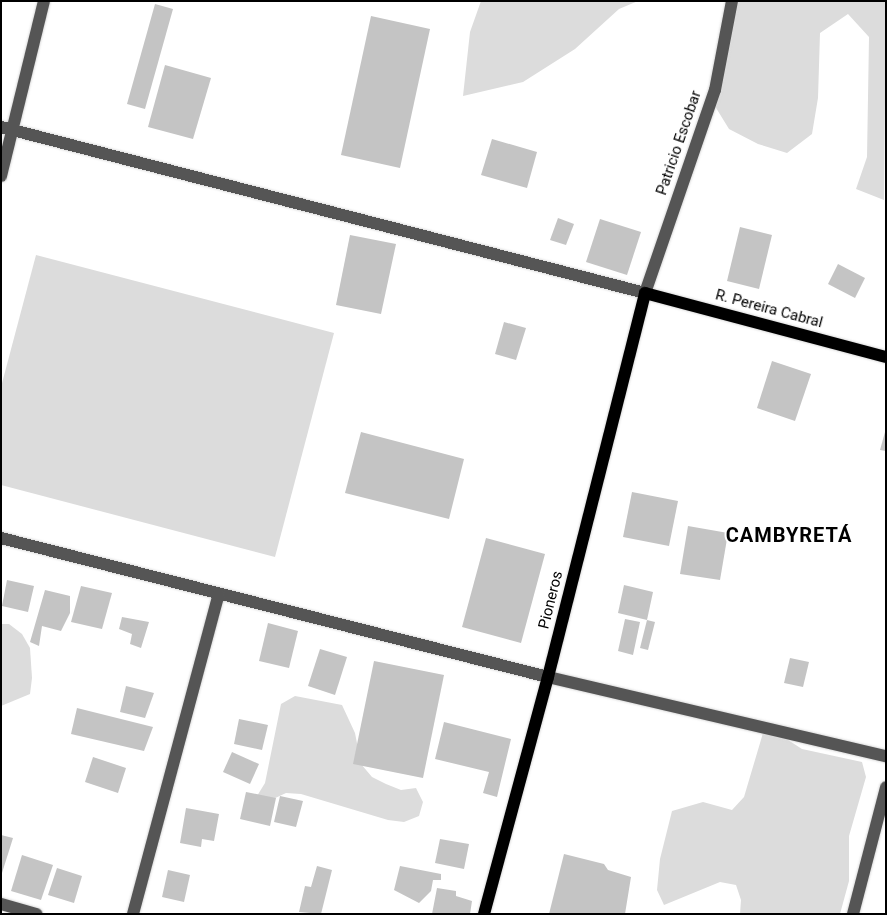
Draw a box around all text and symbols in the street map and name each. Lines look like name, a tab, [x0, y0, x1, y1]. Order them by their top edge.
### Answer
street label: Patricio Escobar	[653, 88, 705, 198]
street label: R. Pereira Cabral	[713, 286, 825, 332]
district label: CAMBYRETÁ	[725, 523, 853, 547]
street label: Pioneros	[535, 569, 567, 631]

